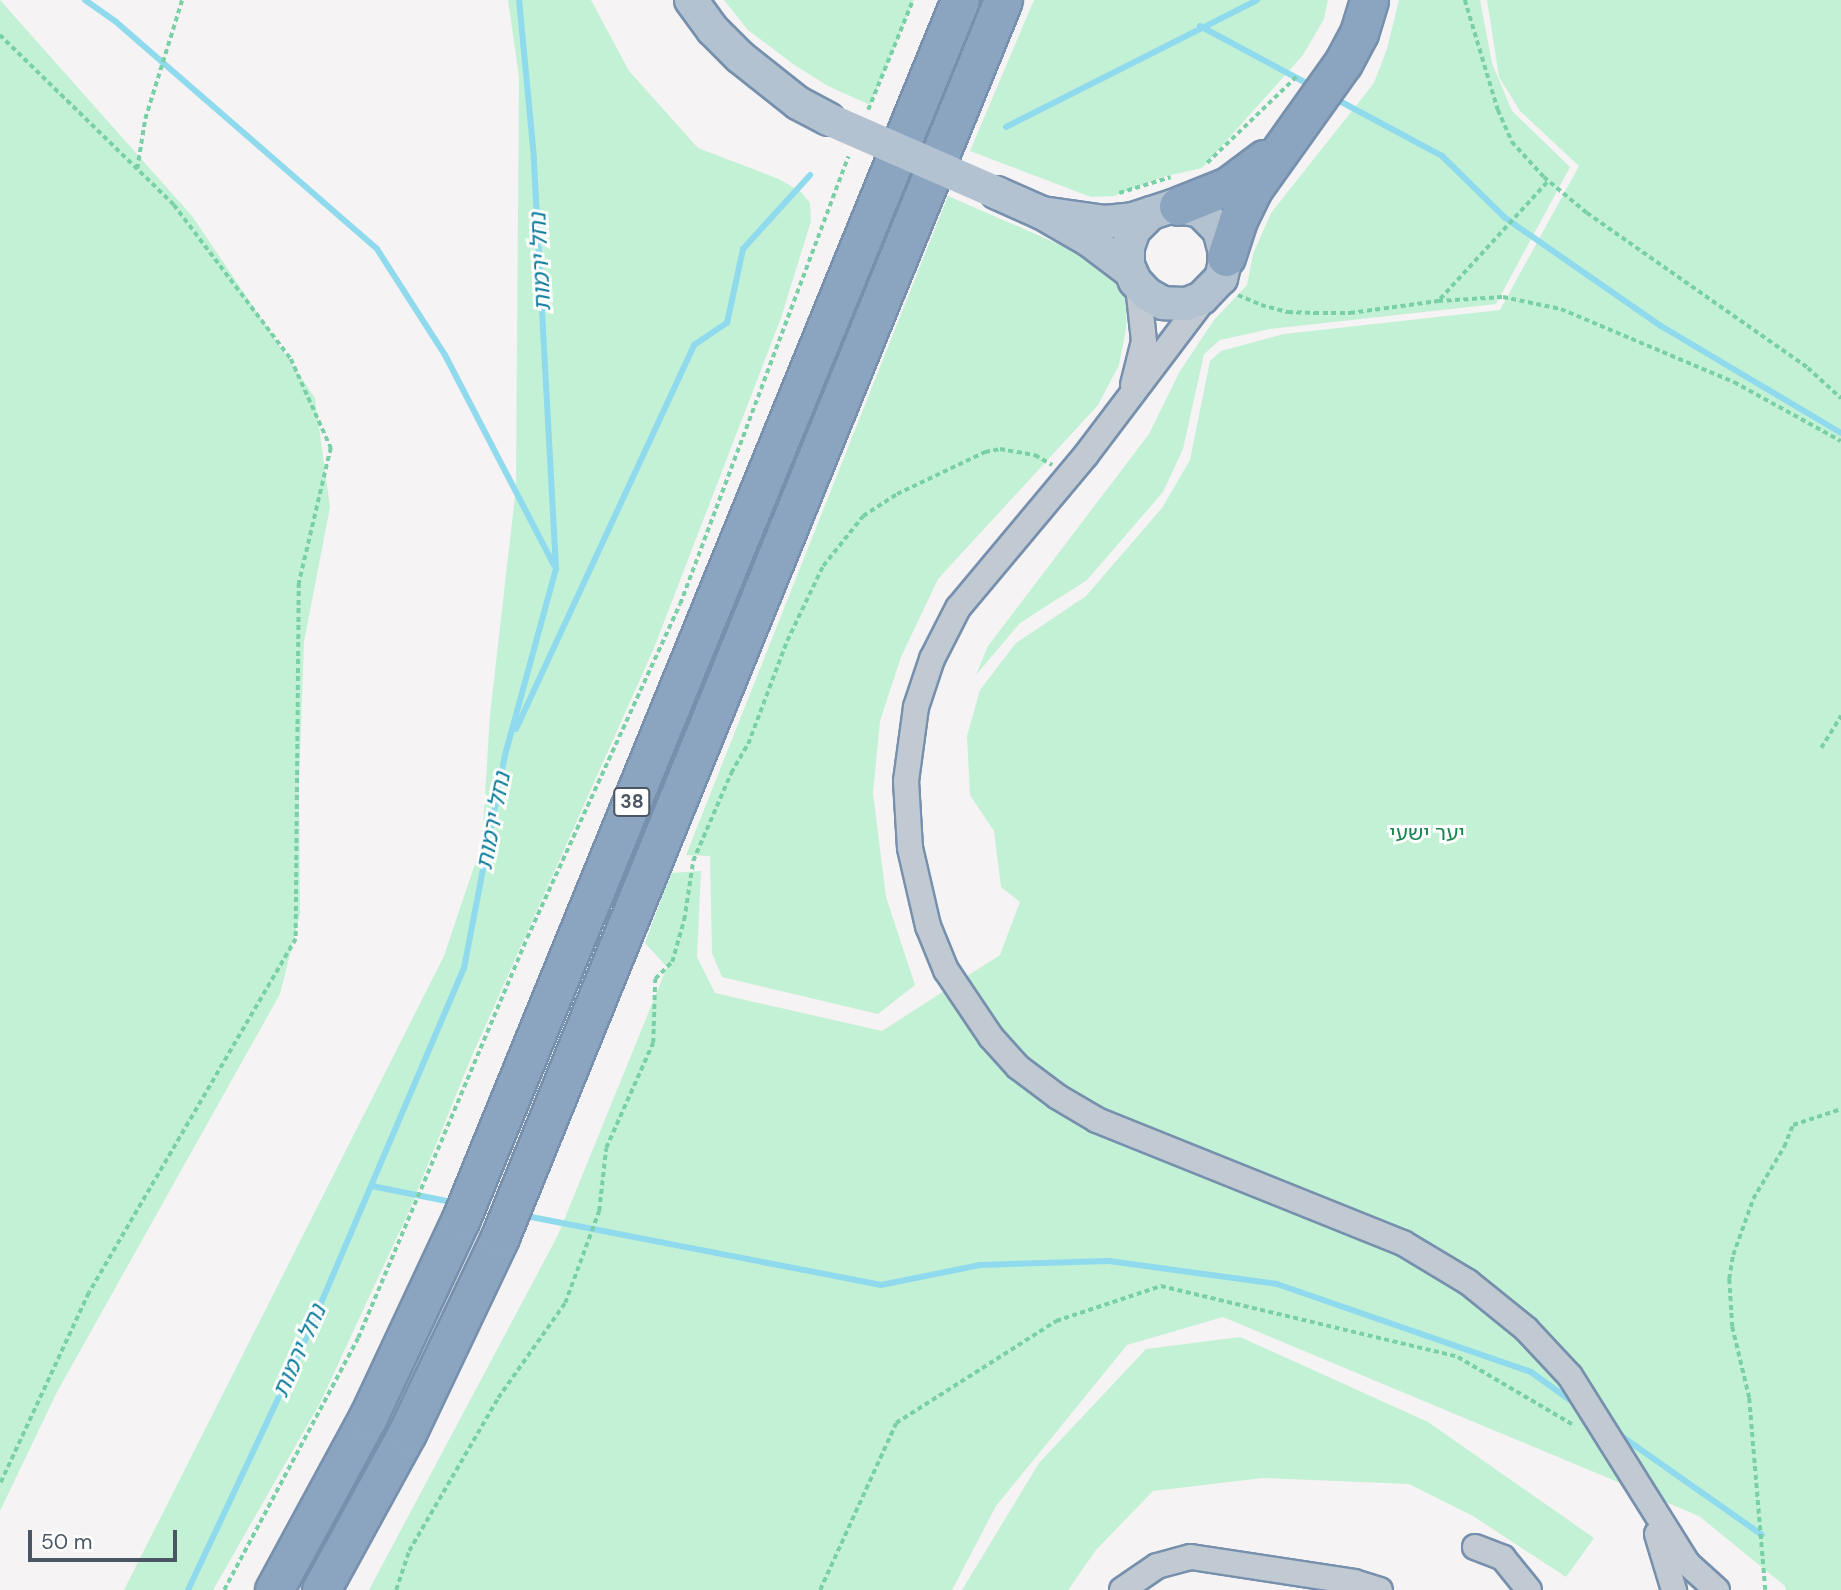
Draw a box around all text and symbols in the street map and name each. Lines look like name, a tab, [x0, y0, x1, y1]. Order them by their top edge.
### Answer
water label: נחל ירמות	[524, 212, 556, 312]
water label: נחל ירמות	[470, 770, 516, 872]
road number: 38	[613, 786, 651, 818]
park label: יער ישעי	[1389, 820, 1465, 846]
water label: נחל ירמות	[266, 1300, 332, 1402]
scale bar	[32, 1516, 180, 1560]
text: 50 m	[41, 1528, 92, 1556]

